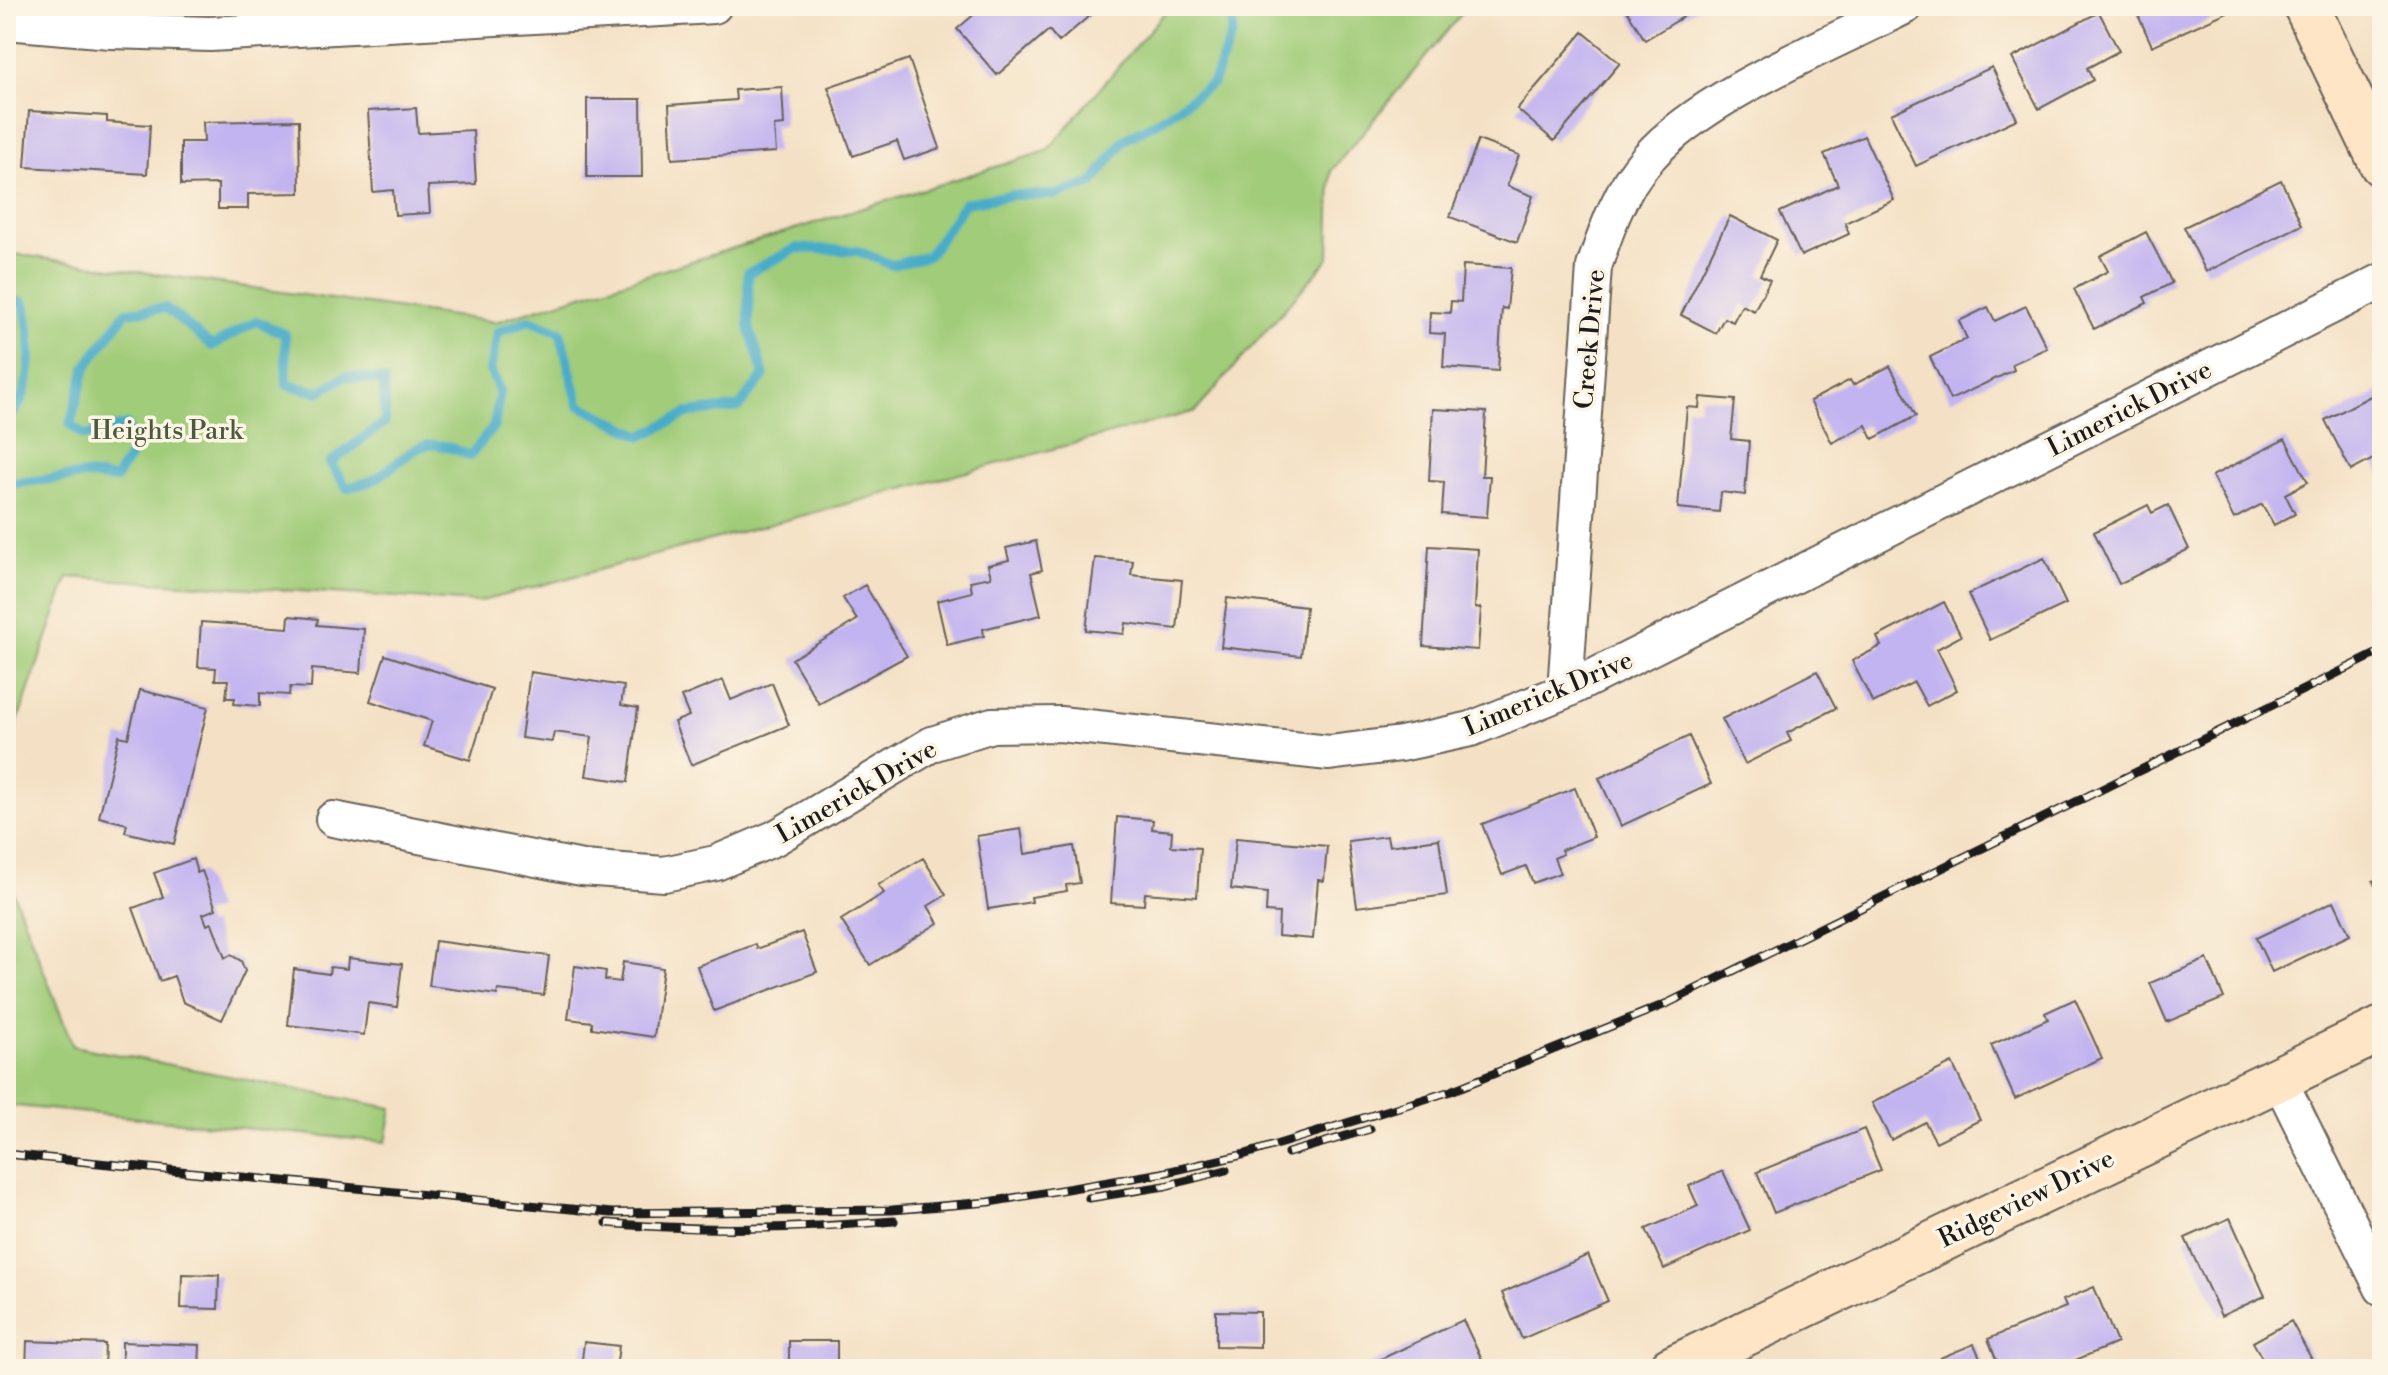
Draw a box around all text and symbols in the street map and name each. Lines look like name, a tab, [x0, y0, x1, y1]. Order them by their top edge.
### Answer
street label: Creek Drive	[1568, 268, 1612, 410]
street label: Limerick Drive	[2042, 354, 2217, 464]
park label: Heights Park	[91, 415, 244, 447]
street label: Limerick Drive	[1459, 644, 1638, 744]
street label: Limerick Drive	[770, 733, 943, 851]
street label: Ridgeview Drive	[1933, 1143, 2120, 1255]

